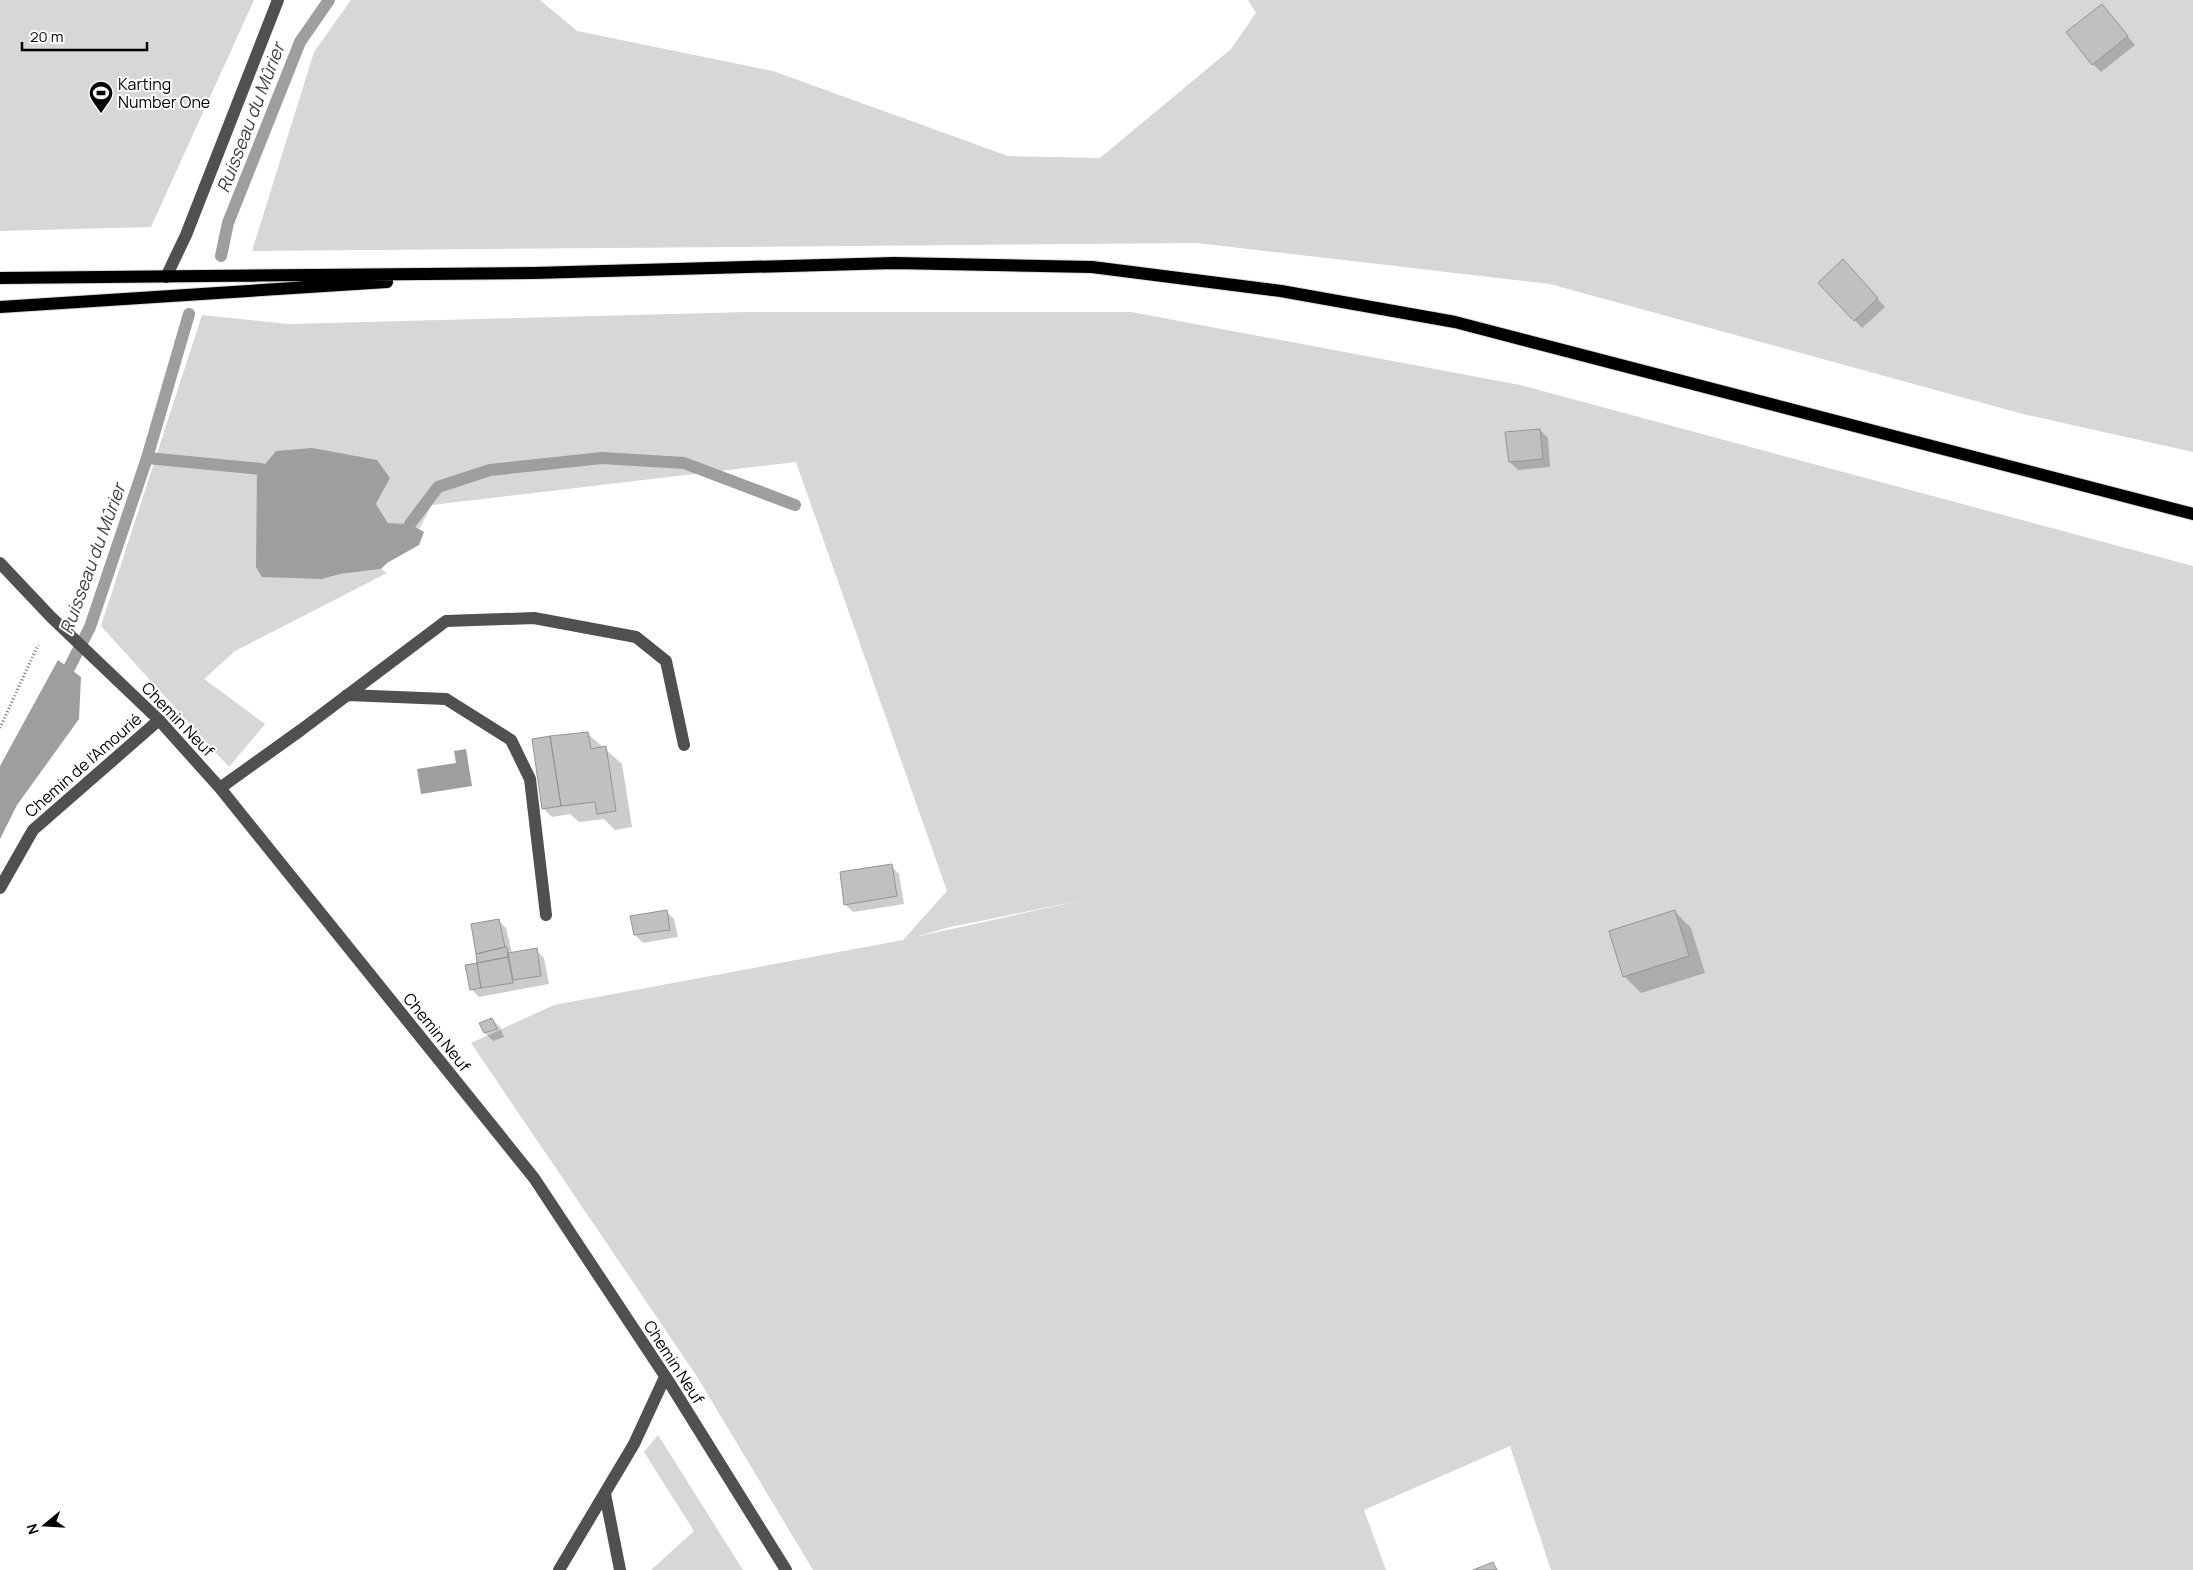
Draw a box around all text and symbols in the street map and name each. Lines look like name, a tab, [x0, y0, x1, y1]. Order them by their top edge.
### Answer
scale bar	[22, 20, 148, 52]
text: 20 m	[30, 26, 63, 47]
water label: Ruisseau du Mûrier	[211, 37, 291, 196]
place label: Karting Number One	[118, 73, 210, 113]
sports icon: Karting Number One	[88, 80, 114, 114]
water label: Ruisseau du Mûrier	[54, 478, 131, 637]
street label: Chemin Neuf	[137, 677, 219, 761]
street label: Chemin de l'Amourié	[20, 708, 146, 822]
street label: Chemin Neuf	[398, 988, 476, 1076]
street label: Chemin Neuf	[639, 1316, 709, 1408]
north arrow	[20, 1500, 70, 1550]
text: N	[22, 1521, 43, 1537]

